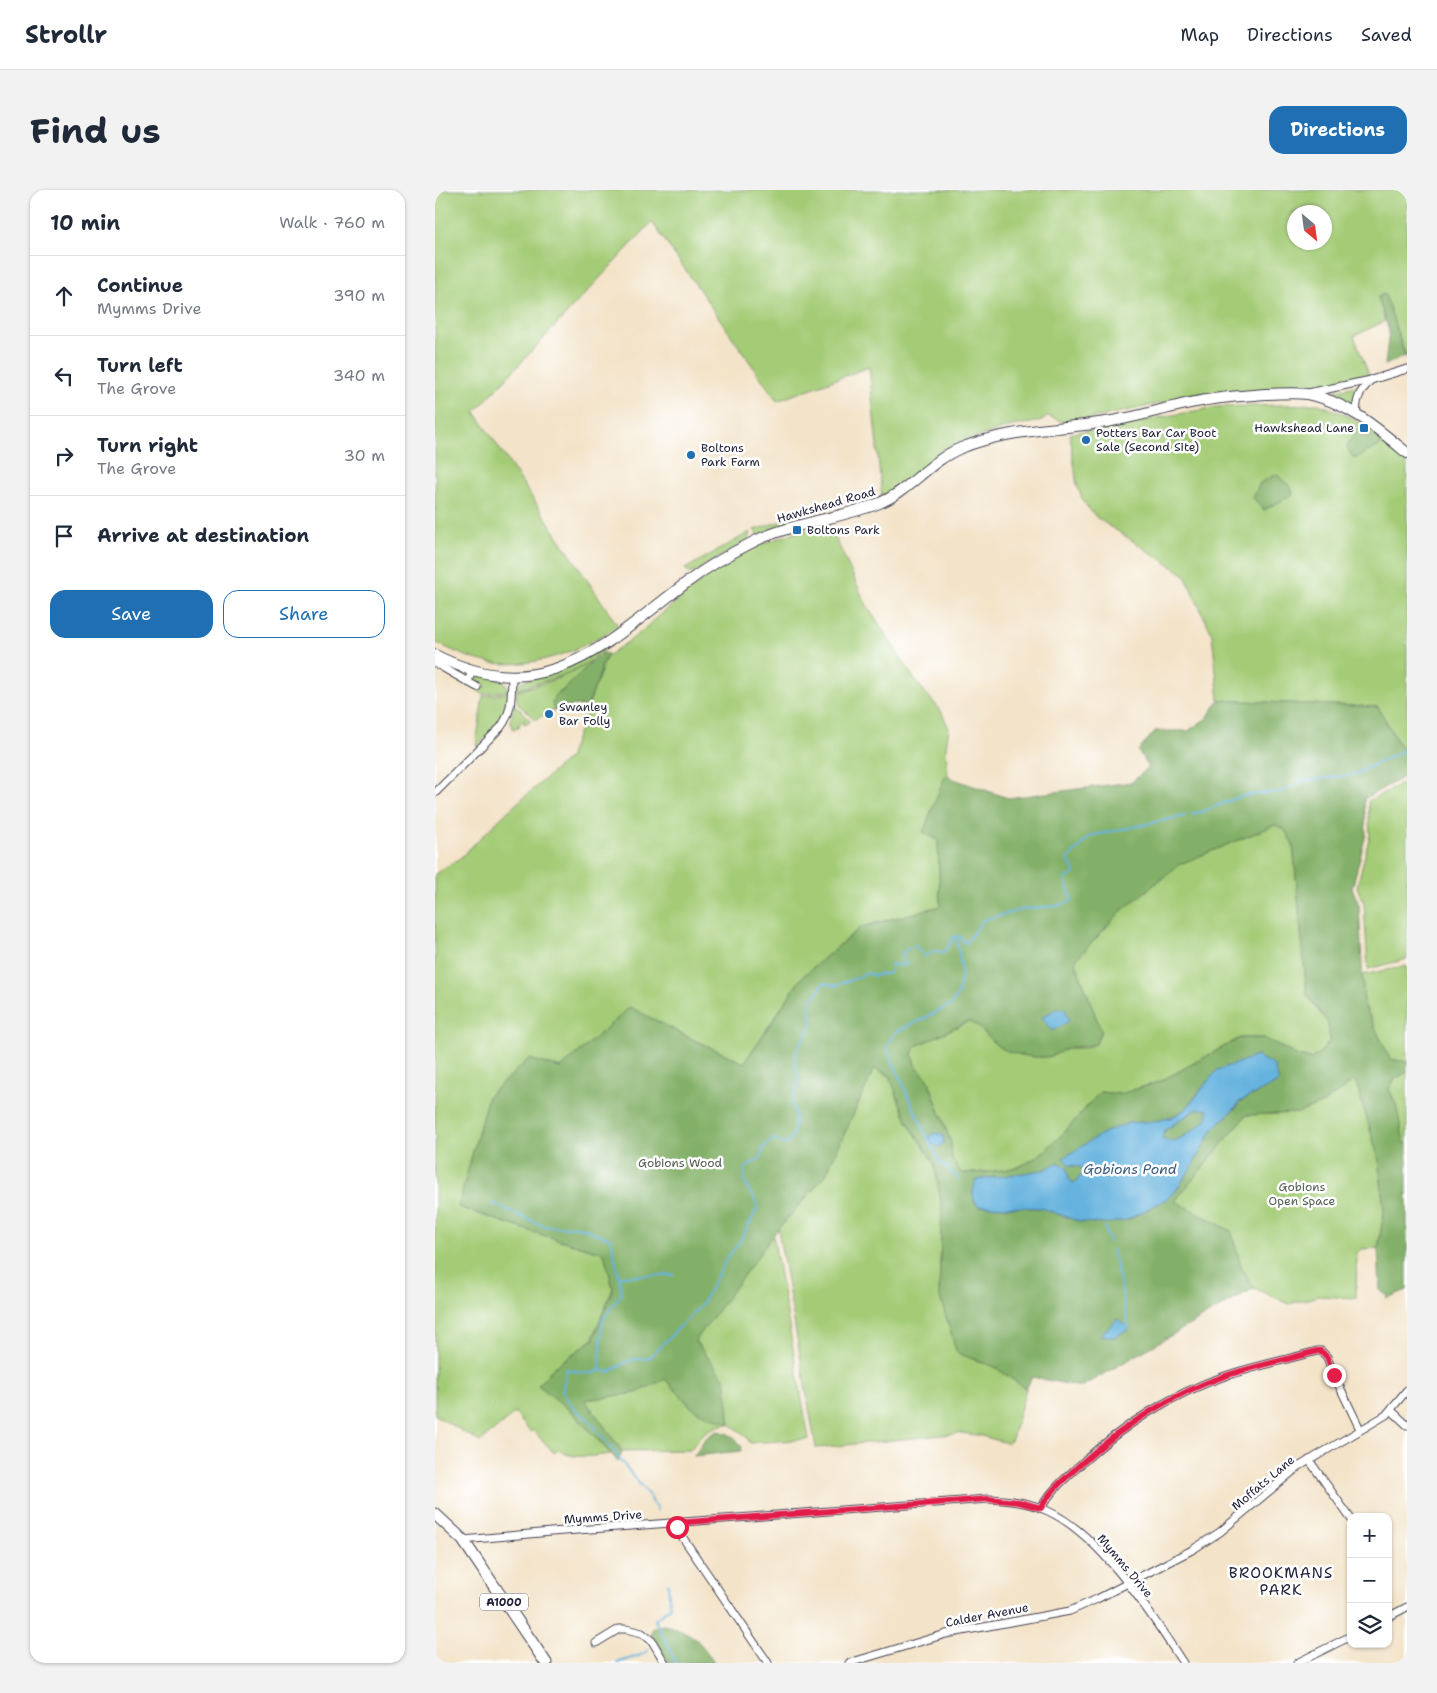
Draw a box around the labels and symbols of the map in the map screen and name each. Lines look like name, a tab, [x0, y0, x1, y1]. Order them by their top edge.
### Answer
north arrow	[1287, 205, 1332, 250]
place label: Hawkshead Lane	[1254, 420, 1354, 436]
marker: Hawkshead Lane	[1358, 422, 1370, 434]
place label: Potters Bar Car Boot Sale (Second Site)	[1096, 425, 1216, 455]
marker: Potters Bar Car Boot Sale (Second Site)	[1080, 434, 1092, 446]
place label: Boltons Park Farm	[701, 440, 760, 470]
marker: Boltons Park Farm	[685, 449, 697, 461]
street label: Hawkshead Road	[775, 483, 878, 527]
place label: Boltons Park	[807, 522, 880, 538]
marker: Boltons Park	[791, 524, 803, 536]
place label: Swanley Bar Folly	[559, 699, 610, 729]
marker: Swanley Bar Folly	[543, 708, 555, 720]
park label: Gobions Wood	[638, 1155, 723, 1171]
water label: Gobions Pond	[1083, 1160, 1177, 1178]
park label: Gobions Open Space	[1269, 1179, 1336, 1209]
route end	[1323, 1364, 1346, 1387]
street label: Moffats Lane	[1228, 1452, 1298, 1514]
street label: Mymms Drive	[563, 1506, 643, 1528]
route start	[666, 1516, 689, 1539]
street label: Mymms Drive	[1094, 1531, 1156, 1601]
district label: BROOKMANS PARK	[1229, 1563, 1333, 1600]
road number: A1000	[480, 1594, 528, 1610]
street label: Calder Avenue	[944, 1599, 1030, 1631]

